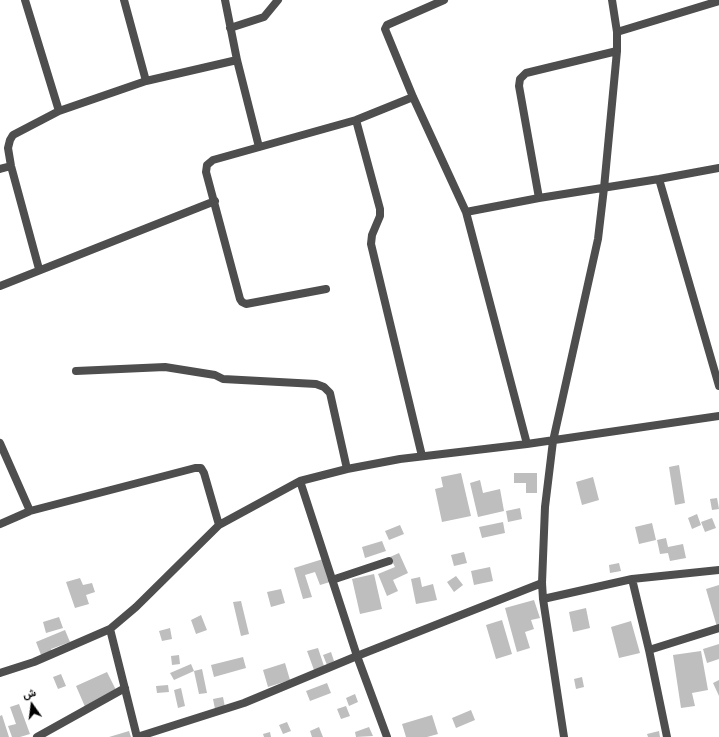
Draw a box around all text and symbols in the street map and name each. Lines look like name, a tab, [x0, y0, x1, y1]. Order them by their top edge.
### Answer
north arrow	[12, 685, 52, 725]
text: ش	[21, 686, 37, 701]

